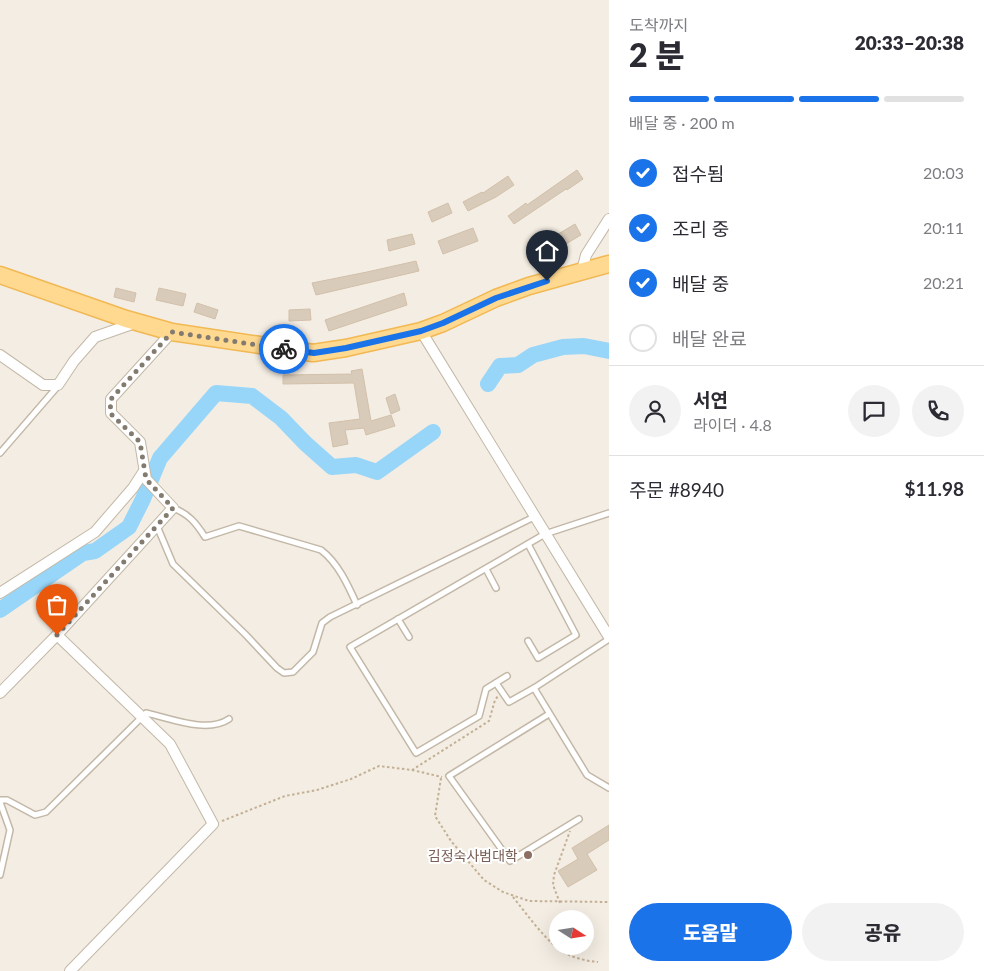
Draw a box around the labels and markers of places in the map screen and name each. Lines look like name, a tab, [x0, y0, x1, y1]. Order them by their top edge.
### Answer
pin	[526, 230, 568, 281]
pin	[36, 584, 78, 635]
place label: 김정숙사범대학	[428, 847, 518, 864]
marker: 김정숙사범대학	[522, 849, 534, 861]

